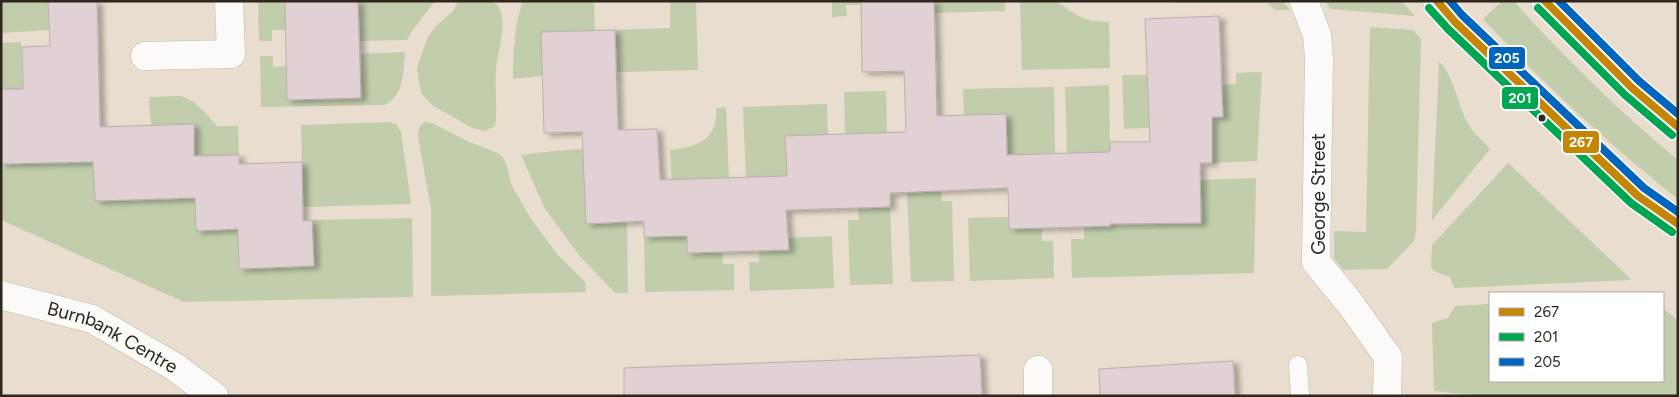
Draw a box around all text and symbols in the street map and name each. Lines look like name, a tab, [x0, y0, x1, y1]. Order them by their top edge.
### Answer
line badge: 205	[1488, 46, 1526, 70]
text: 205	[1494, 50, 1520, 67]
line badge: 201	[1501, 86, 1539, 110]
text: 201	[1508, 90, 1532, 107]
unlabelled marker	[1537, 113, 1547, 123]
line badge: 267	[1562, 130, 1600, 154]
street label: George Street	[1307, 133, 1330, 255]
text: 267	[1569, 134, 1593, 151]
legend	[1489, 292, 1664, 382]
street label: Burnbank Centre	[45, 296, 182, 378]
text: 267	[1534, 303, 1559, 321]
text: 201	[1534, 328, 1558, 346]
text: 205	[1534, 353, 1561, 371]

